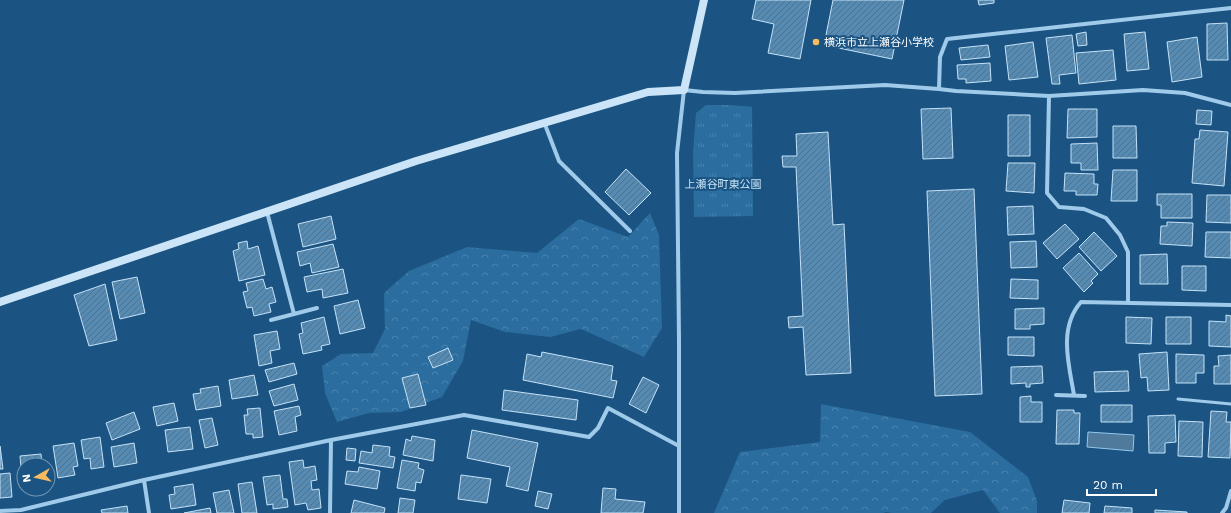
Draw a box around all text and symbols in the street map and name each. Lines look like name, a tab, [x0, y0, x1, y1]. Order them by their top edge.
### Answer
place label: 横浜市立上瀬谷小学校	[824, 36, 934, 49]
marker: 横浜市立上瀬谷小学校	[811, 37, 821, 47]
park label: 上瀬谷町東公園	[685, 178, 762, 191]
north arrow	[16, 457, 56, 497]
scale bar	[1087, 471, 1156, 497]
text: N	[20, 473, 34, 483]
text: 20 m	[1093, 478, 1123, 492]

